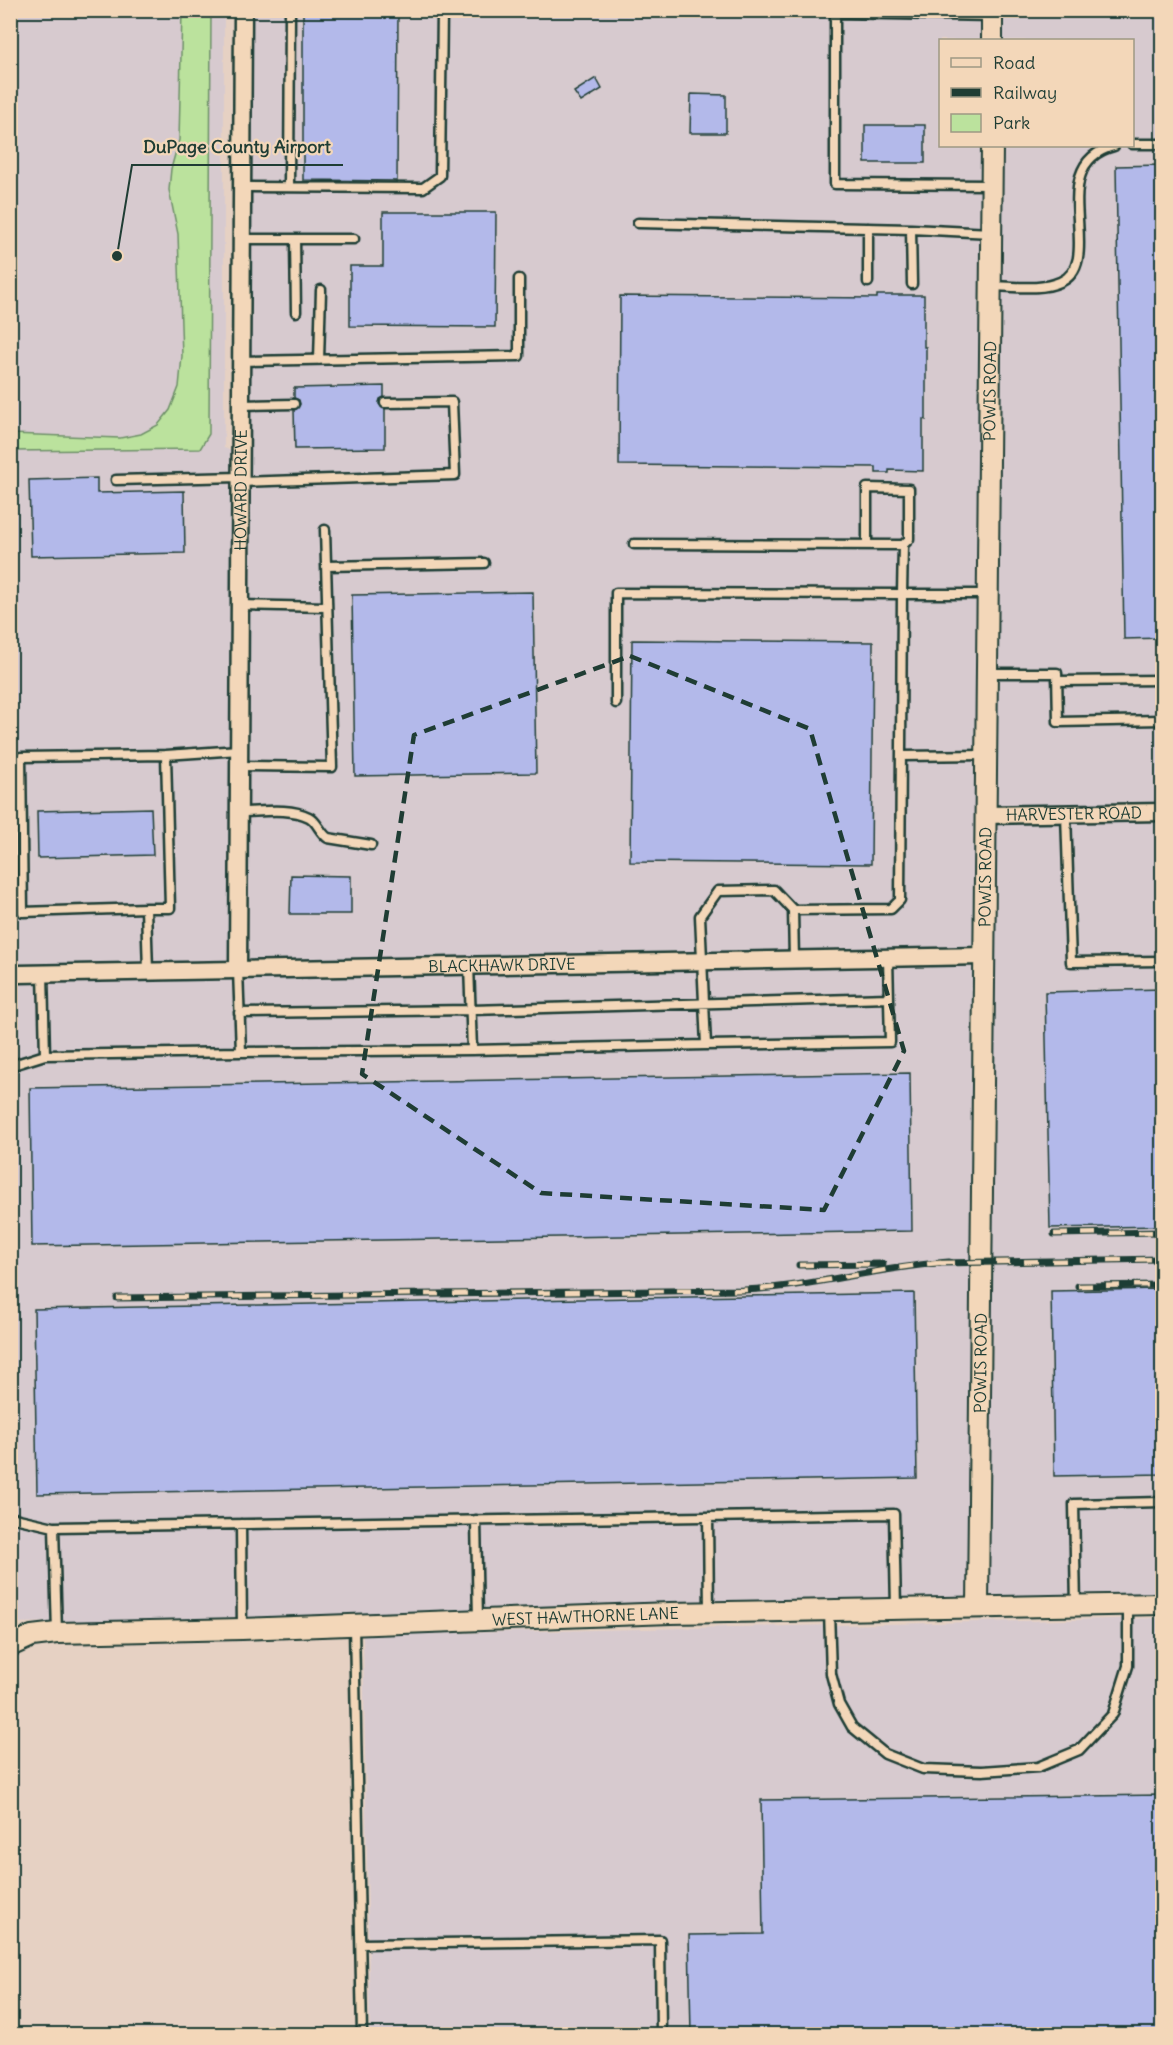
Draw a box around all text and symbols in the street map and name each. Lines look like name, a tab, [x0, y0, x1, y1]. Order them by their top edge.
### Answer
legend	[939, 39, 1134, 147]
text: Road	[993, 51, 1036, 74]
text: Railway	[993, 81, 1057, 104]
text: Park	[993, 111, 1030, 134]
callout: DuPage County Airport	[132, 129, 343, 165]
text: DuPage County Airport	[143, 135, 332, 158]
street label: POWIS ROAD	[979, 341, 1000, 441]
street label: HOWARD DRIVE	[230, 429, 251, 551]
street label: HARVESTER ROAD	[1006, 802, 1142, 825]
street label: POWIS ROAD	[975, 827, 995, 927]
street label: BLACKHAWK DRIVE	[428, 954, 576, 976]
street label: POWIS ROAD	[970, 1313, 991, 1413]
street label: WEST HAWTHORNE LANE	[492, 1603, 679, 1630]

